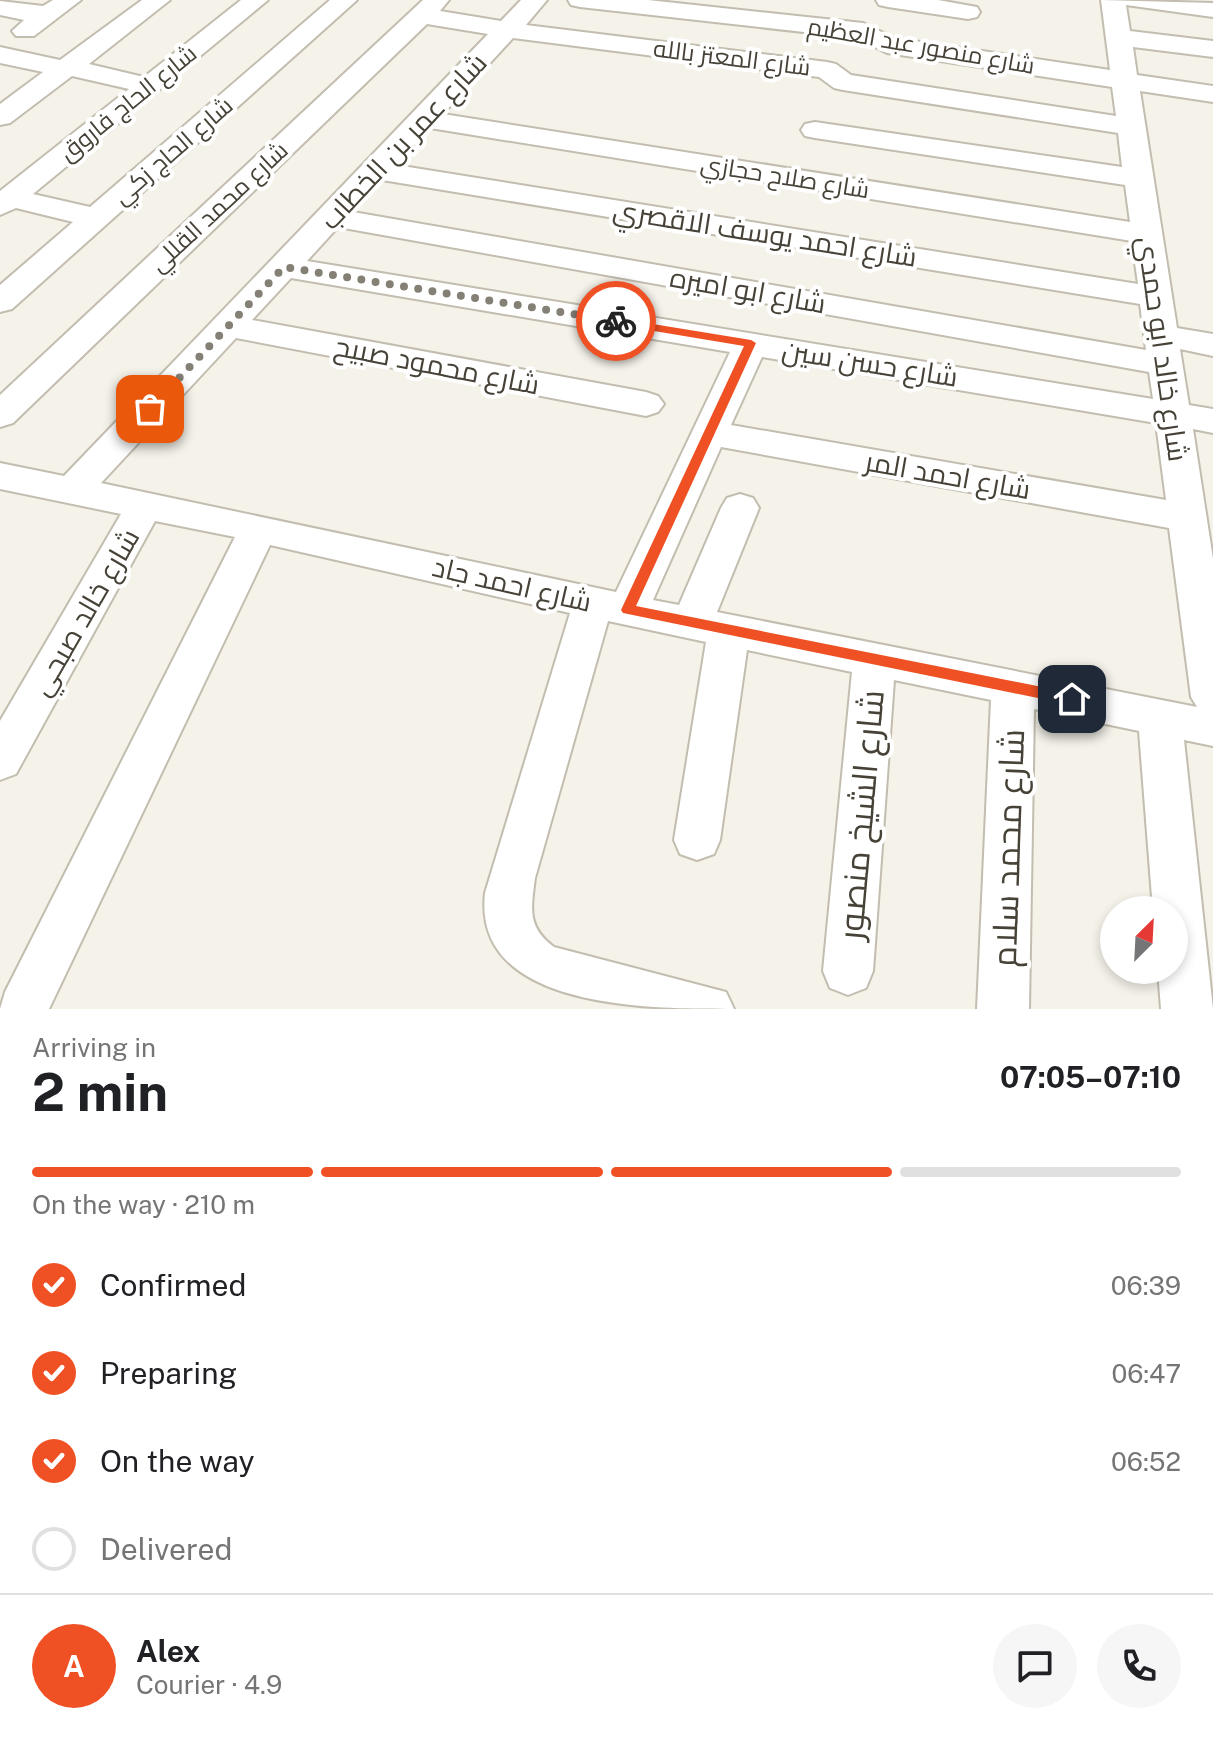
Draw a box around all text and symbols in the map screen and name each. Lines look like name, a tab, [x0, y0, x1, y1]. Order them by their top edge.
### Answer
street label: شارع منصور عبد العظيم	[805, 11, 1037, 82]
street label: شارع المعتز بالله	[652, 33, 812, 84]
street label: شارع الحاج فاروق	[53, 38, 204, 168]
street label: شارع عمر بن الخطاب	[312, 46, 495, 238]
street label: شارع الحاج زكي	[107, 91, 242, 214]
street label: شارع محمد القللي	[144, 135, 297, 282]
street label: شارع صلاح حجازي	[698, 149, 872, 208]
street label: شارع احمد يوسف الاقصري	[610, 192, 919, 279]
street label: شارع خالد ابو حمدي	[1125, 234, 1196, 464]
street label: شارع ابو اميره	[667, 260, 829, 322]
courier	[576, 281, 656, 361]
icon: bike	[594, 299, 638, 343]
street label: شارع محمود صبيح	[331, 328, 542, 404]
street label: شارع حسن سين	[779, 332, 960, 396]
pin	[116, 375, 184, 443]
icon: bag	[128, 387, 172, 431]
street label: شارع احمد المر	[860, 443, 1033, 508]
street label: شارع خالد صبحي	[23, 522, 151, 704]
street label: شارع احمد جاد	[429, 549, 595, 621]
pin	[1038, 665, 1106, 733]
icon: home	[1050, 677, 1094, 721]
street label: شارع الشيخ منصور	[830, 688, 895, 944]
street label: شارع محمد سلام	[984, 728, 1036, 968]
north arrow	[1100, 896, 1188, 984]
map controls	[1100, 896, 1188, 984]
text: Arriving in	[32, 1032, 156, 1063]
text: 07:05–07:10	[1000, 1059, 1181, 1095]
text: 2 min	[32, 1062, 168, 1123]
text: On the way · 210 m	[32, 1189, 255, 1220]
icon: check	[32, 1263, 76, 1307]
text: Confirmed	[100, 1267, 246, 1303]
text: 06:39	[1111, 1270, 1181, 1301]
icon: check	[32, 1351, 76, 1395]
text: Preparing	[100, 1355, 237, 1391]
text: 06:47	[1111, 1358, 1181, 1389]
icon: check	[32, 1439, 76, 1483]
text: On the way	[100, 1443, 254, 1479]
text: 06:52	[1111, 1446, 1181, 1477]
text: Delivered	[100, 1531, 232, 1567]
button: chat	[993, 1624, 1077, 1708]
button: phone	[1097, 1624, 1181, 1708]
text: Alex	[136, 1633, 200, 1669]
text: A	[63, 1648, 85, 1684]
text: Courier · 4.9	[136, 1669, 282, 1700]

